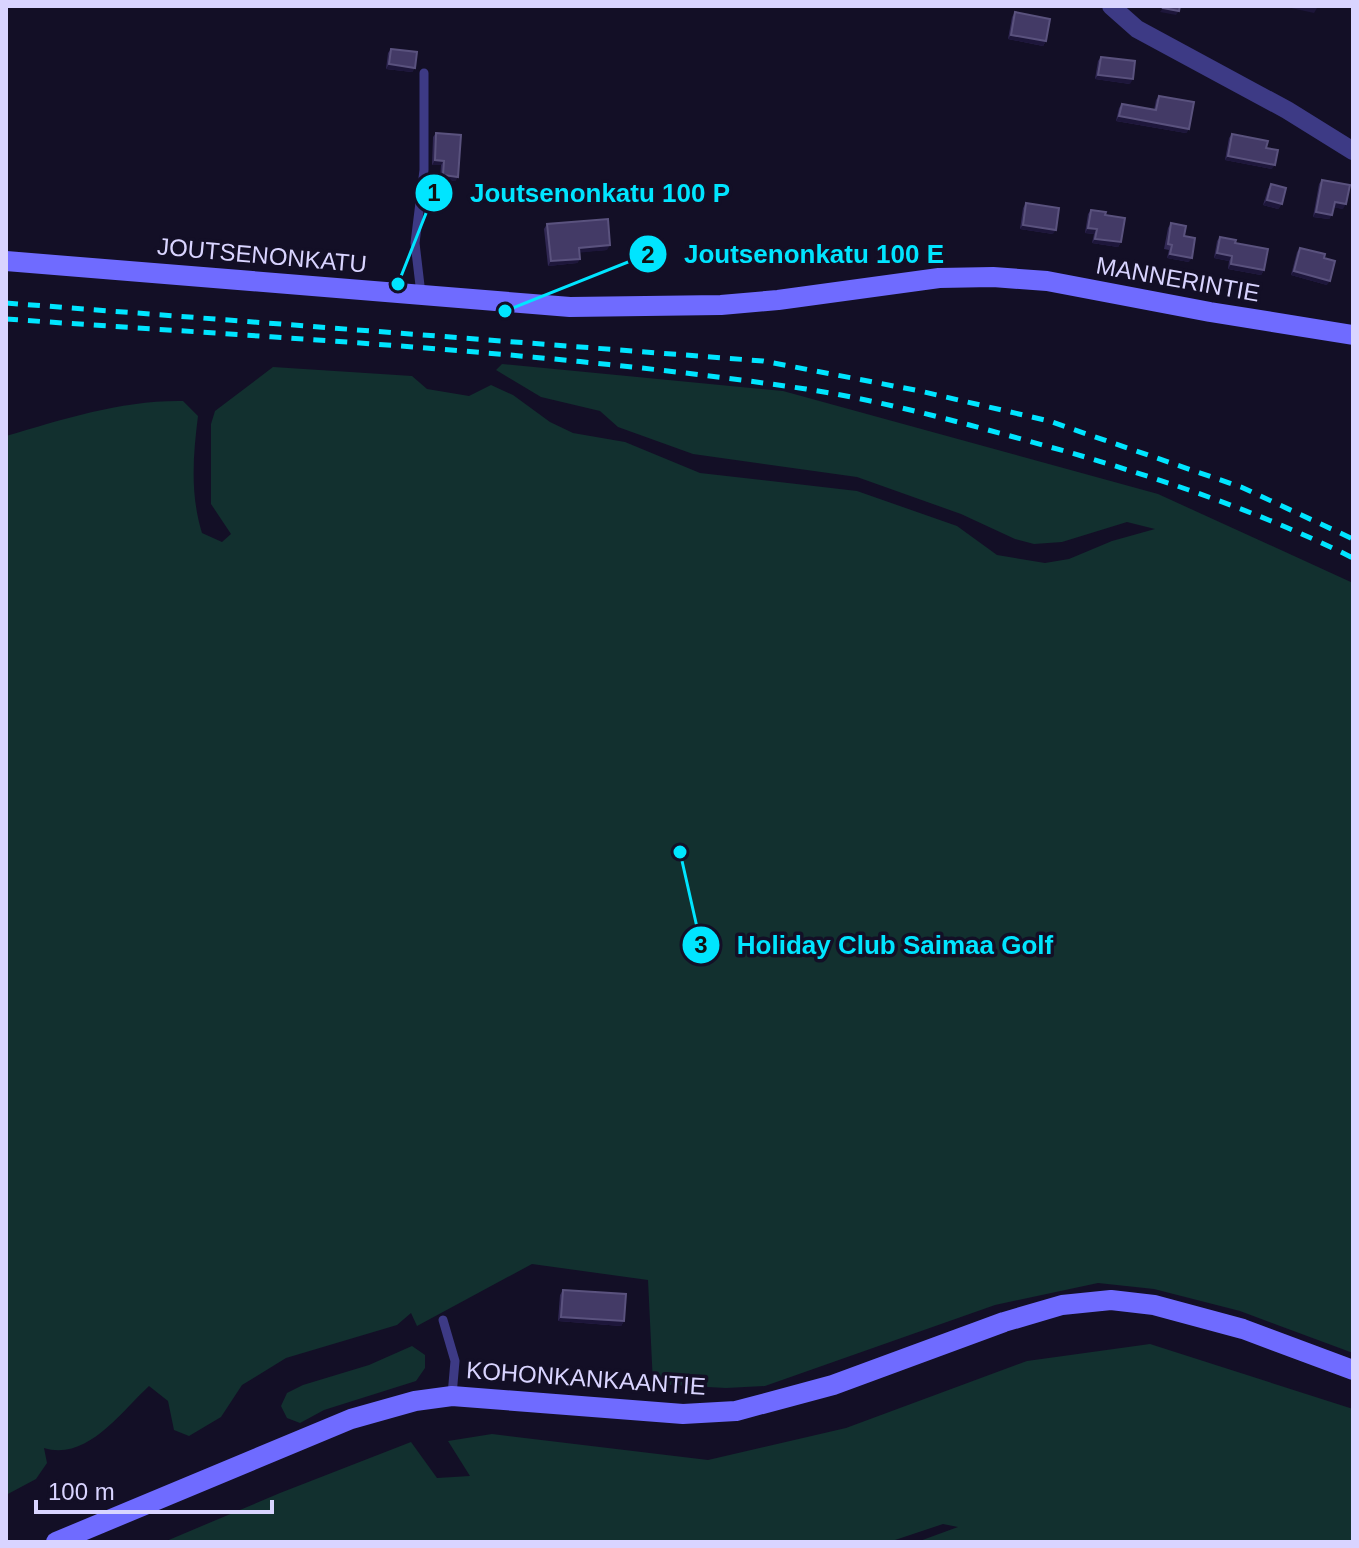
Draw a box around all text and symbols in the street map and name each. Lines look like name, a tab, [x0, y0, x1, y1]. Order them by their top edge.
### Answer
callout: Joutsenonkatu 100 P	[414, 168, 747, 218]
text: Joutsenonkatu 100 P	[470, 178, 730, 208]
text: 1	[427, 179, 441, 206]
callout: Joutsenonkatu 100 E	[628, 229, 960, 279]
street label: JOUTSENONKATU	[156, 232, 368, 278]
text: Joutsenonkatu 100 E	[684, 239, 944, 269]
text: 2	[641, 241, 655, 268]
street label: MANNERINTIE	[1094, 251, 1262, 307]
callout: Holiday Club Saimaa Golf	[681, 920, 1069, 970]
text: Holiday Club Saimaa Golf	[737, 930, 1054, 960]
text: 3	[694, 931, 708, 958]
street label: KOHONKANKAANTIE	[465, 1356, 707, 1400]
scale bar	[36, 1464, 272, 1514]
text: 100 m	[48, 1478, 115, 1505]

